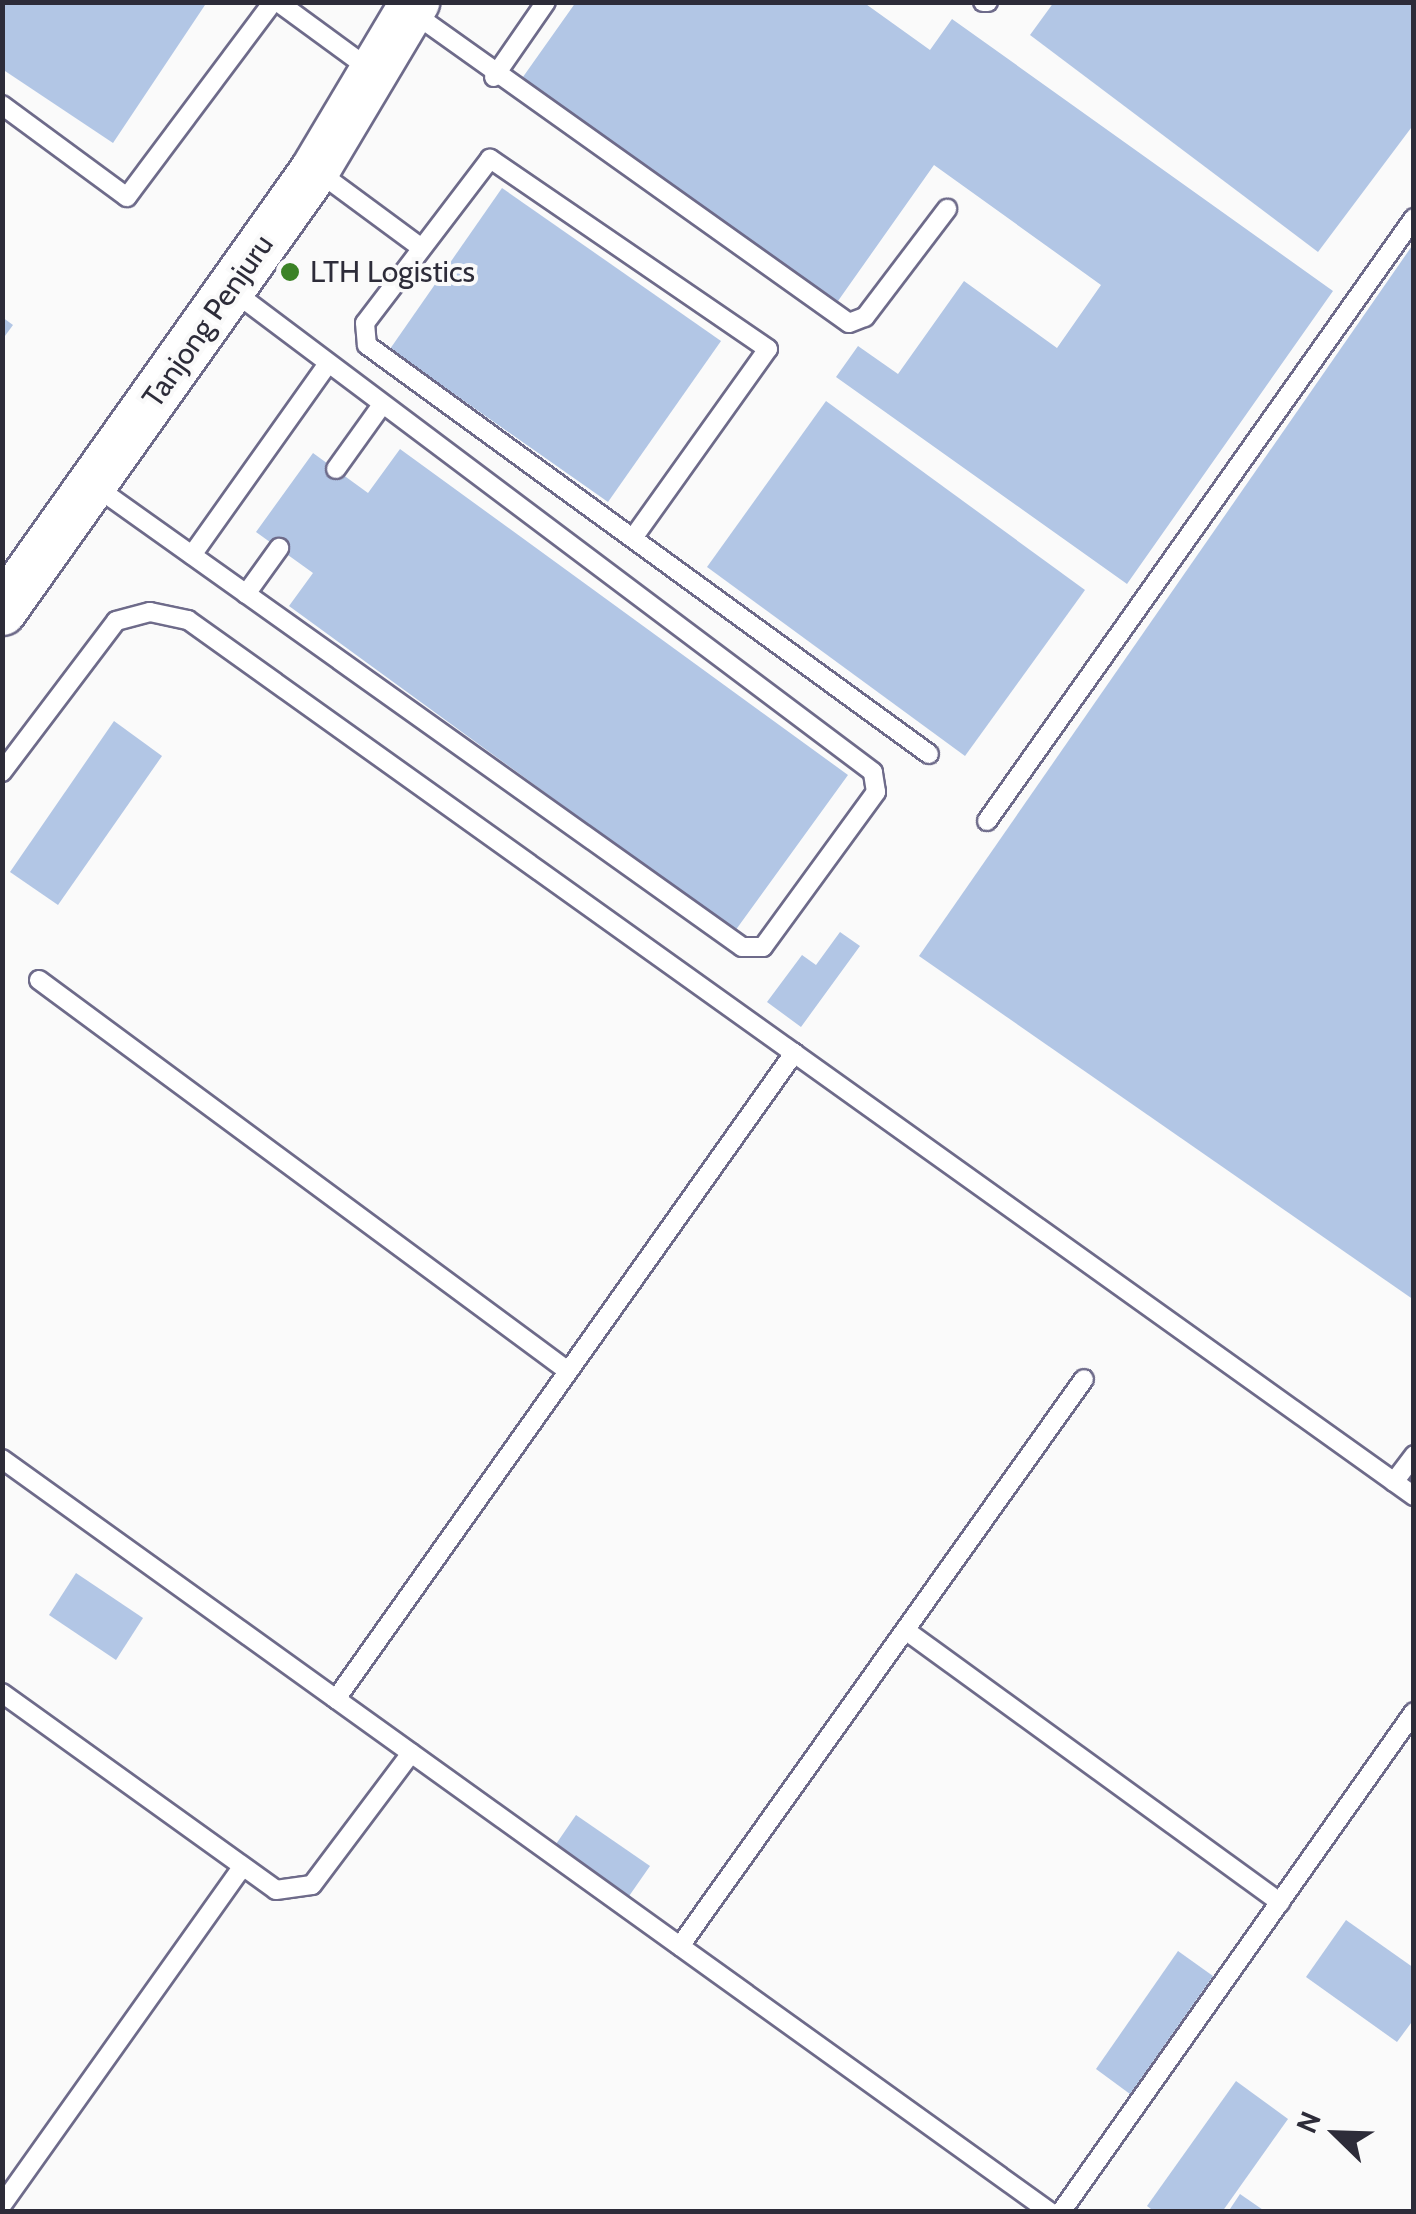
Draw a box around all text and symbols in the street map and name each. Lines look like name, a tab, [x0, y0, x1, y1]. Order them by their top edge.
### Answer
street label: Tanjong Penjuru	[135, 228, 281, 414]
place label: LTH Logistics	[310, 254, 475, 290]
marker: LTH Logistics	[279, 261, 301, 283]
north arrow	[1286, 2084, 1386, 2184]
text: N	[1289, 2107, 1328, 2138]

